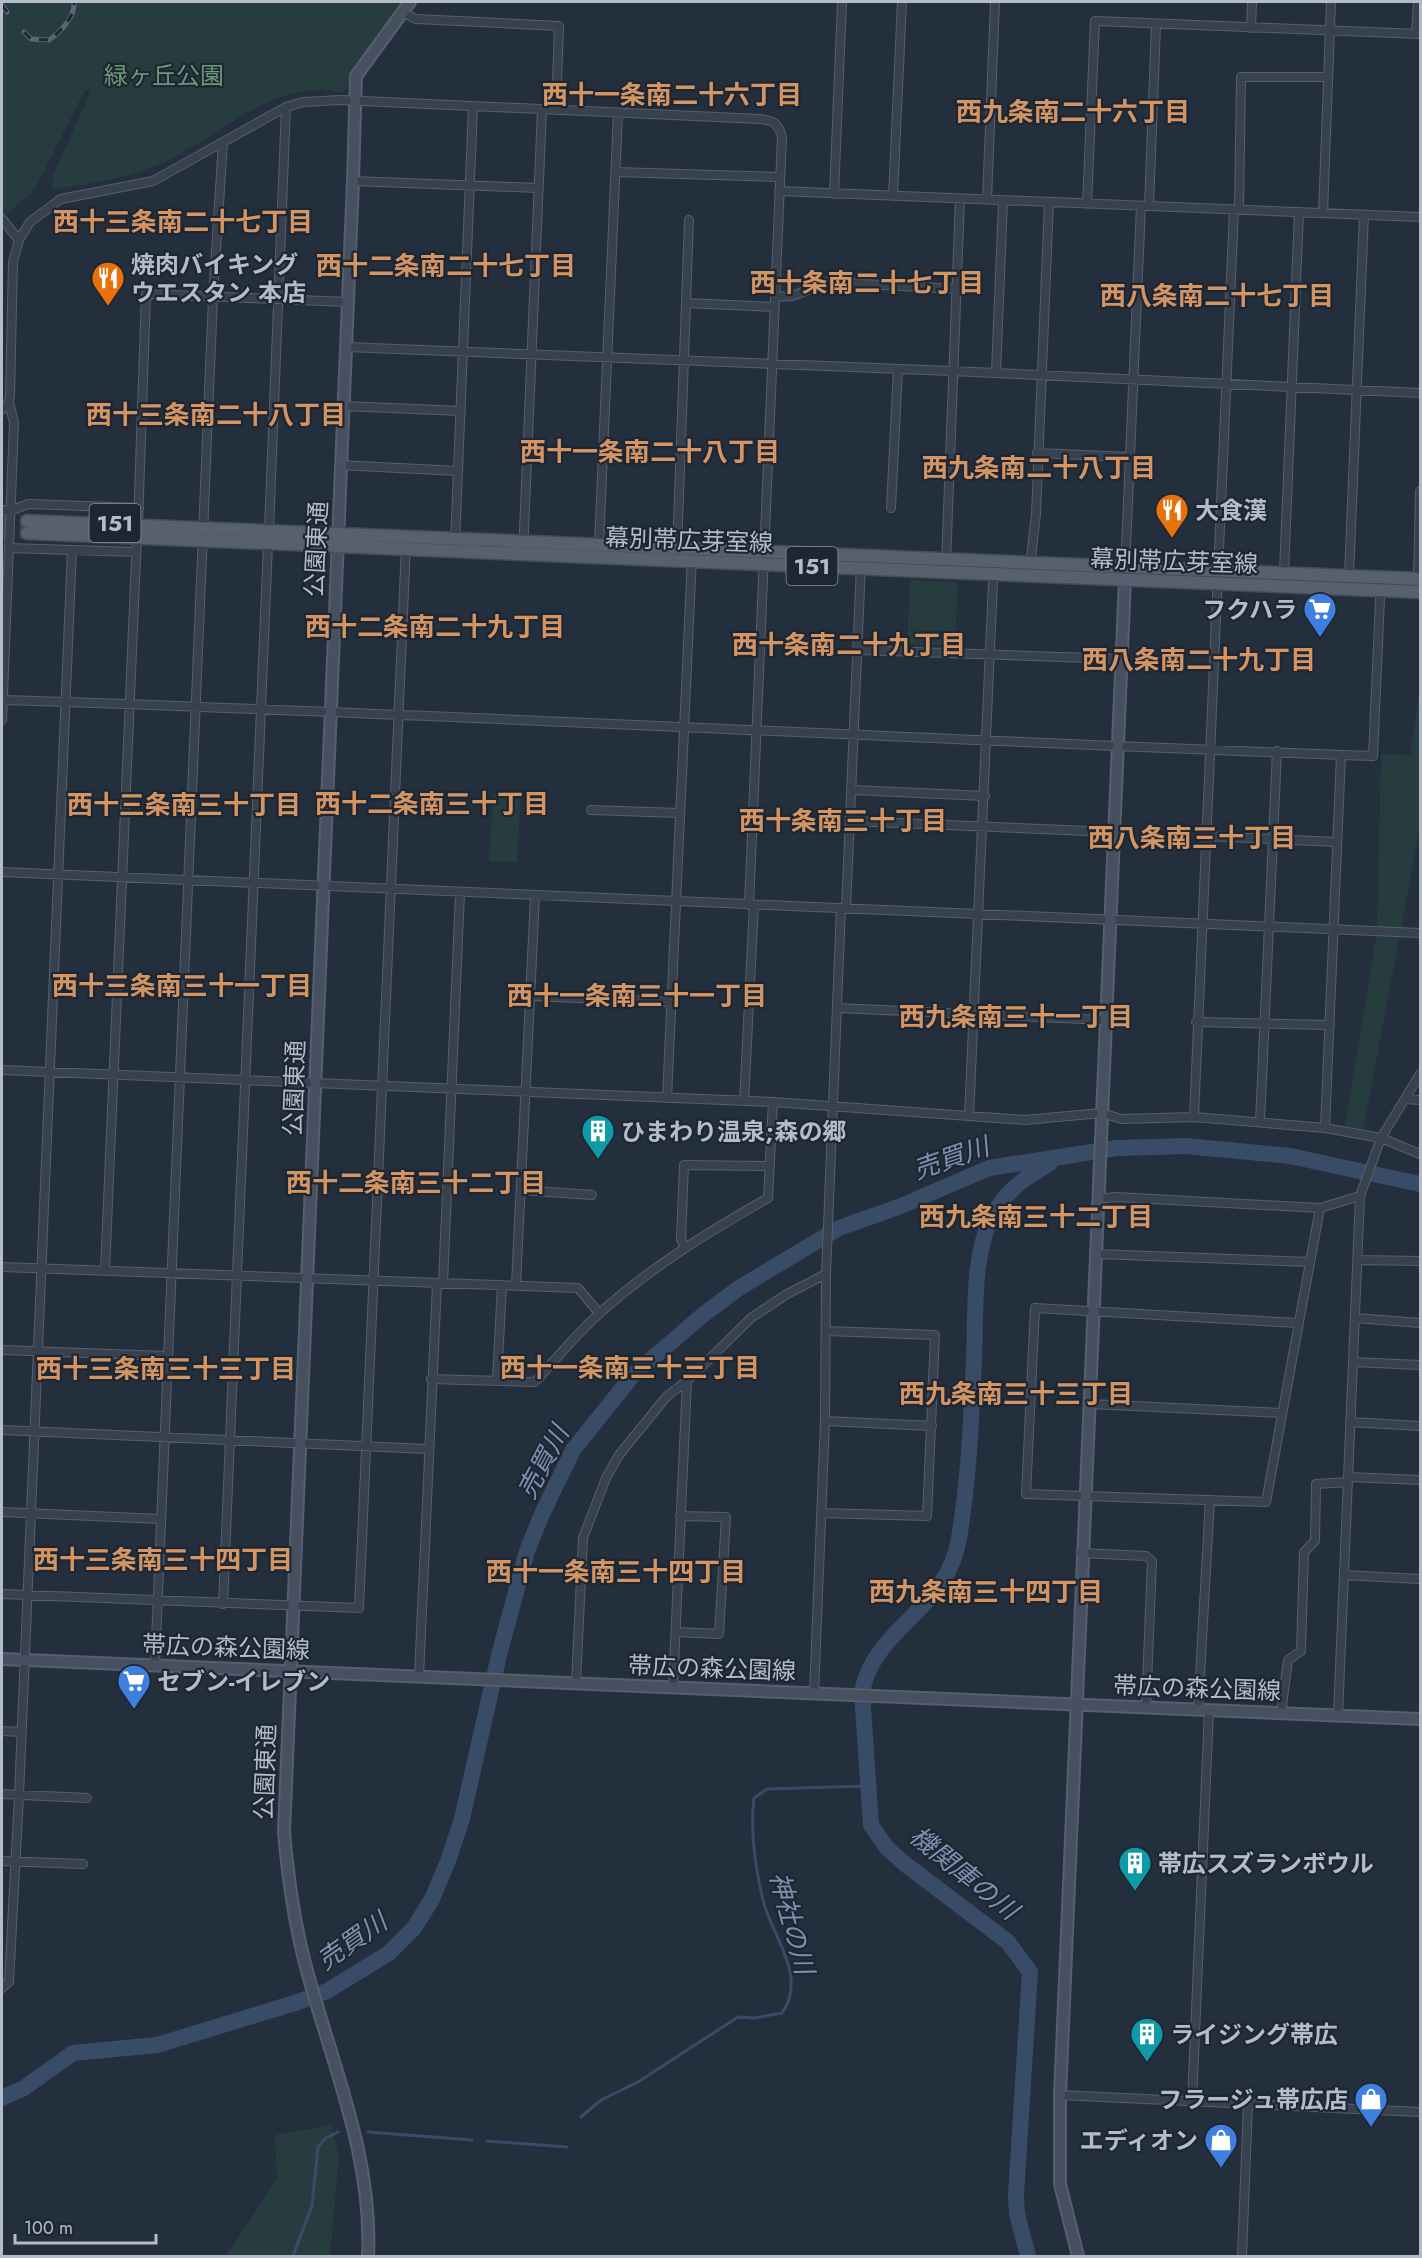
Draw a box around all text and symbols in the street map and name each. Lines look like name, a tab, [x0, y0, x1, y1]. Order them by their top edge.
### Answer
park label: 緑ヶ丘公園	[104, 58, 224, 93]
district label: 西十一条南二十六丁目	[542, 76, 802, 114]
district label: 西九条南二十六丁目	[956, 93, 1190, 131]
district label: 西十三条南二十七丁目	[53, 203, 313, 241]
place label: 焼肉バイキング ウエスタン 本店	[131, 247, 306, 310]
district label: 西十二条南二十七丁目	[316, 247, 576, 285]
restaurant icon: 焼肉バイキング ウエスタン 本店	[90, 260, 126, 307]
district label: 西十条南二十七丁目	[750, 264, 984, 302]
district label: 西八条南二十七丁目	[1100, 277, 1334, 315]
district label: 西十三条南二十八丁目	[86, 396, 346, 434]
district label: 西十一条南二十八丁目	[520, 433, 780, 471]
district label: 西九条南二十八丁目	[922, 449, 1156, 487]
restaurant icon: 大食漢	[1154, 492, 1190, 539]
place label: 大食漢	[1195, 493, 1267, 528]
street label: 公園東通	[296, 500, 336, 598]
road number: 151	[90, 504, 140, 542]
street label: 幕別帯広芽室線	[604, 520, 774, 560]
street label: 幕別帯広芽室線	[1089, 541, 1259, 581]
road number: 151	[786, 547, 838, 585]
supermarket icon: フクハラ	[1302, 591, 1338, 638]
place label: フクハラ	[1202, 592, 1297, 627]
district label: 西十二条南二十九丁目	[305, 608, 565, 646]
district label: 西十条南二十九丁目	[732, 626, 966, 664]
district label: 西八条南二十九丁目	[1082, 641, 1316, 679]
district label: 西十二条南三十丁目	[315, 785, 549, 823]
district label: 西十三条南三十丁目	[67, 786, 301, 824]
district label: 西十条南三十丁目	[739, 802, 947, 840]
district label: 西八条南三十丁目	[1088, 819, 1296, 857]
district label: 西十三条南三十一丁目	[52, 967, 312, 1005]
district label: 西十一条南三十一丁目	[507, 977, 767, 1015]
district label: 西九条南三十一丁目	[899, 998, 1133, 1036]
street label: 公園東通	[275, 1039, 313, 1137]
building icon: ひまわり温泉;森の郷	[580, 1113, 616, 1160]
place label: ひまわり温泉;森の郷	[621, 1114, 846, 1149]
water label: 売買川	[908, 1126, 997, 1189]
district label: 西十二条南三十二丁目	[286, 1164, 546, 1202]
district label: 西九条南三十二丁目	[919, 1198, 1153, 1236]
district label: 西十一条南三十三丁目	[500, 1349, 760, 1387]
district label: 西十三条南三十三丁目	[36, 1350, 296, 1388]
district label: 西九条南三十三丁目	[899, 1375, 1133, 1413]
water label: 売買川	[508, 1416, 579, 1505]
district label: 西十三条南三十四丁目	[33, 1541, 293, 1579]
district label: 西十一条南三十四丁目	[486, 1553, 746, 1591]
district label: 西九条南三十四丁目	[869, 1573, 1103, 1611]
street label: 帯広の森公園線	[141, 1627, 311, 1667]
street label: 帯広の森公園線	[627, 1648, 797, 1688]
supermarket icon: セブン-イレブン	[116, 1663, 152, 1710]
place label: セブン-イレブン	[157, 1664, 330, 1699]
street label: 帯広の森公園線	[1112, 1668, 1282, 1708]
street label: 公園東通	[246, 1723, 284, 1821]
water label: 機関庫の川	[902, 1817, 1029, 1931]
building icon: 帯広スズランボウル	[1117, 1845, 1153, 1892]
place label: 帯広スズランボウル	[1158, 1846, 1374, 1881]
water label: 神社の川	[760, 1868, 825, 1981]
water label: 売買川	[309, 1901, 397, 1979]
building icon: ライジング帯広	[1129, 2016, 1165, 2063]
place label: ライジング帯広	[1170, 2017, 1338, 2052]
shop icon: フラージュ帯広店	[1353, 2081, 1389, 2128]
place label: フラージュ帯広店	[1158, 2082, 1348, 2117]
shop icon: エディオン	[1203, 2122, 1239, 2169]
place label: エディオン	[1080, 2123, 1198, 2158]
scale bar	[15, 2207, 156, 2245]
text: 100 m	[24, 2215, 73, 2241]

